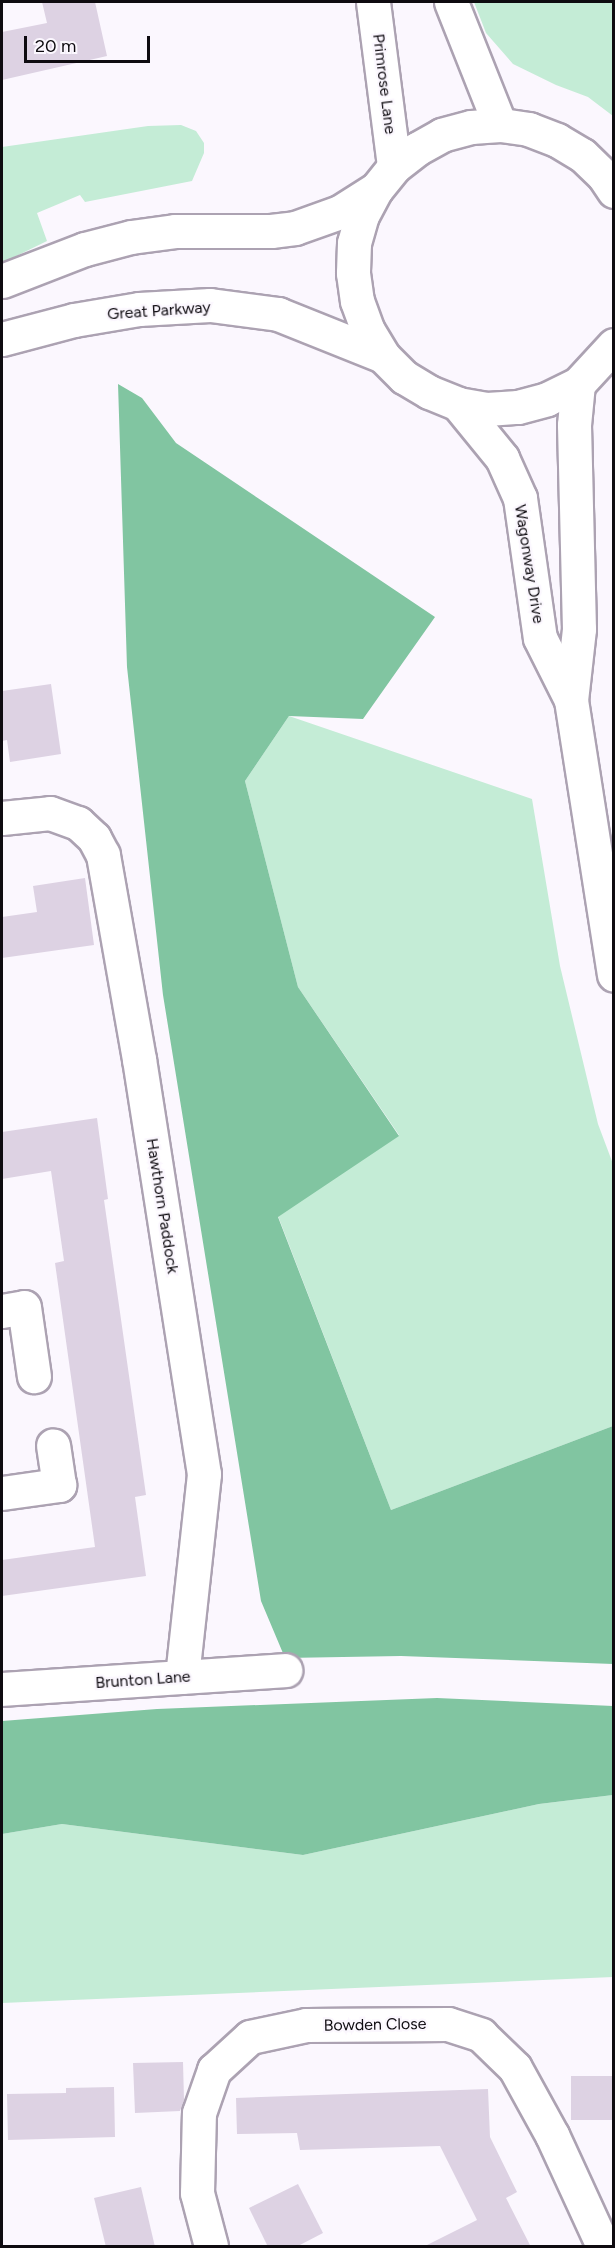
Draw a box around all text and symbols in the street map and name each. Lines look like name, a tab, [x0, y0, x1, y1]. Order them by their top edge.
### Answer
scale bar	[27, 24, 153, 62]
street label: Primrose Lane	[368, 33, 400, 135]
text: 20 m	[35, 35, 76, 57]
street label: Great Parkway	[107, 298, 211, 324]
street label: Wagonway Drive	[510, 503, 548, 625]
street label: Hawthorn Paddock	[142, 1137, 182, 1275]
street label: Brunton Lane	[95, 1667, 191, 1693]
street label: Bowden Close	[323, 2015, 427, 2035]

